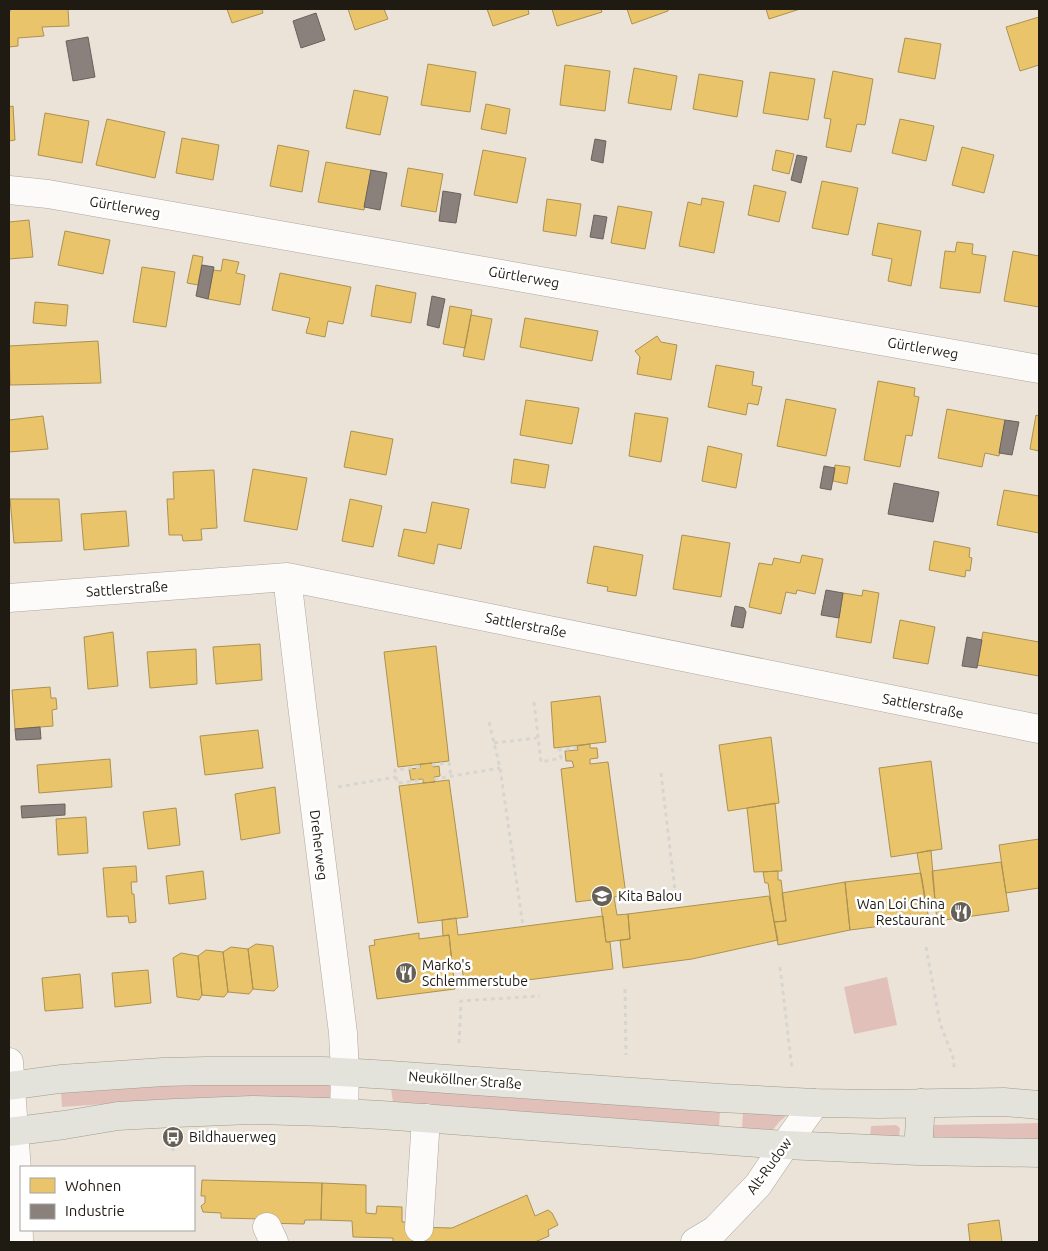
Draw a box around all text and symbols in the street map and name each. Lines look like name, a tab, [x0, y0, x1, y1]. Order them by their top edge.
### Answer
street label: Gürtlerweg	[88, 193, 162, 221]
street label: Gürtlerweg	[487, 263, 561, 291]
street label: Gürtlerweg	[886, 334, 960, 362]
street label: Sattlerstraße	[85, 578, 169, 600]
street label: Sattlerstraße	[484, 609, 568, 641]
street label: Sattlerstraße	[881, 690, 965, 722]
street label: Dreherweg	[307, 809, 331, 881]
school or university icon: Kita Balou	[590, 884, 614, 908]
place label: Kita Balou	[618, 888, 682, 904]
place label: Wan Loi China Restaurant	[857, 896, 945, 928]
restaurant icon: Wan Loi China Restaurant	[949, 900, 973, 924]
place label: Marko's Schlemmerstube	[422, 957, 528, 989]
restaurant icon: Marko's Schlemmerstube	[394, 961, 418, 985]
street label: Neuköllner Straße	[408, 1068, 522, 1092]
bus stop icon: Bildhauerweg	[161, 1125, 185, 1149]
place label: Bildhauerweg	[189, 1129, 276, 1145]
street label: Alt-Rudow	[743, 1135, 795, 1197]
legend	[20, 1166, 195, 1231]
text: Wohnen	[65, 1177, 121, 1194]
text: Industrie	[65, 1202, 125, 1219]

